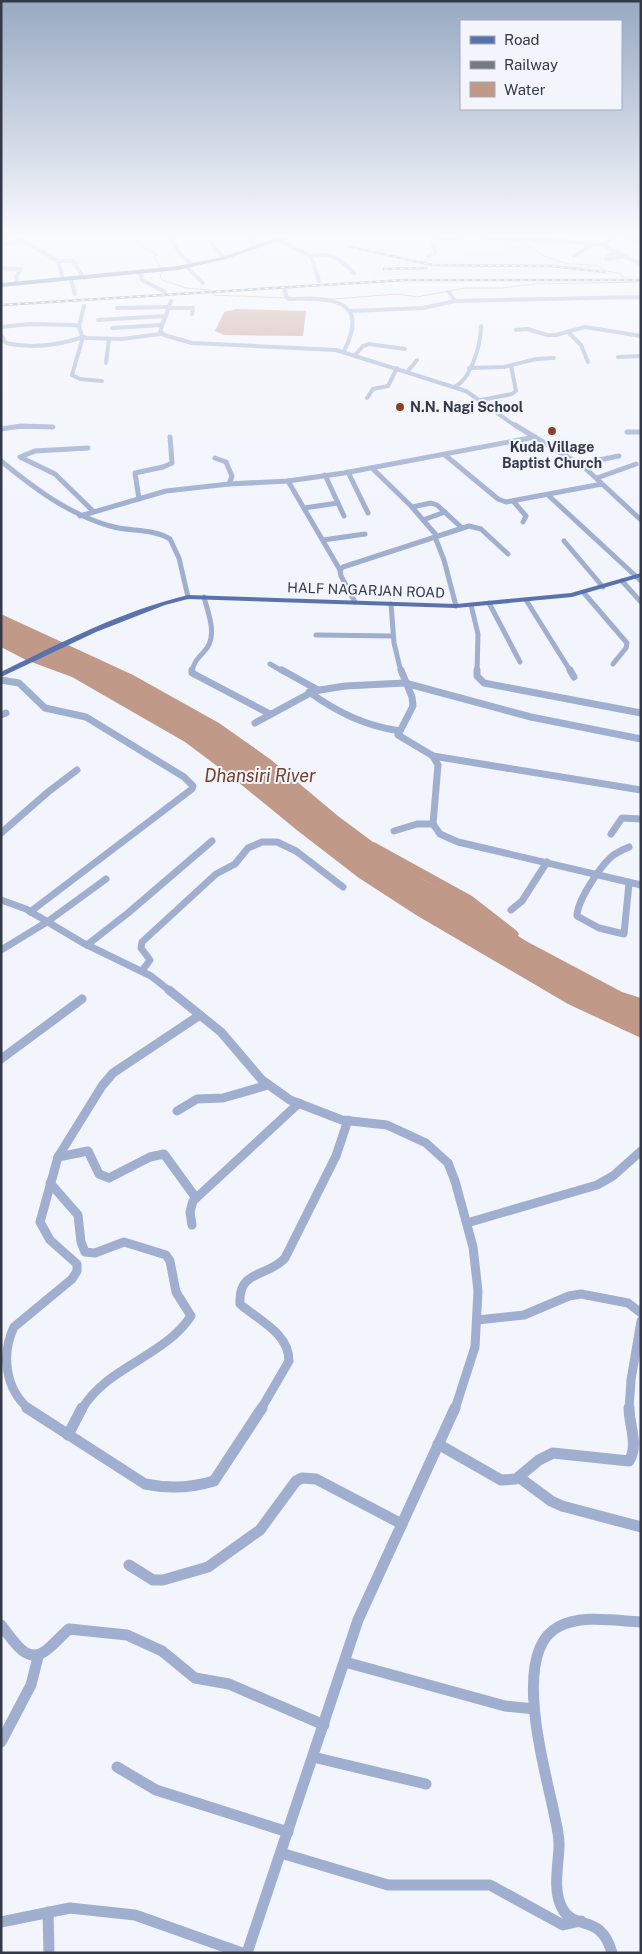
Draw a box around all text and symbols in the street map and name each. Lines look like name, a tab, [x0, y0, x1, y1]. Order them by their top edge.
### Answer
legend	[460, 20, 622, 110]
text: Road	[504, 31, 540, 48]
text: Railway	[504, 56, 558, 73]
text: Water	[504, 81, 546, 98]
place label: N.N. Nagi School	[410, 399, 524, 415]
marker: N.N. Nagi School	[394, 401, 406, 413]
marker: Kuda Village Baptist Church	[546, 425, 558, 437]
place label: Kuda Village Baptist Church	[502, 439, 602, 471]
street label: HALF NAGARJAN ROAD	[287, 579, 445, 601]
water label: Dhansiri River	[204, 765, 316, 786]

